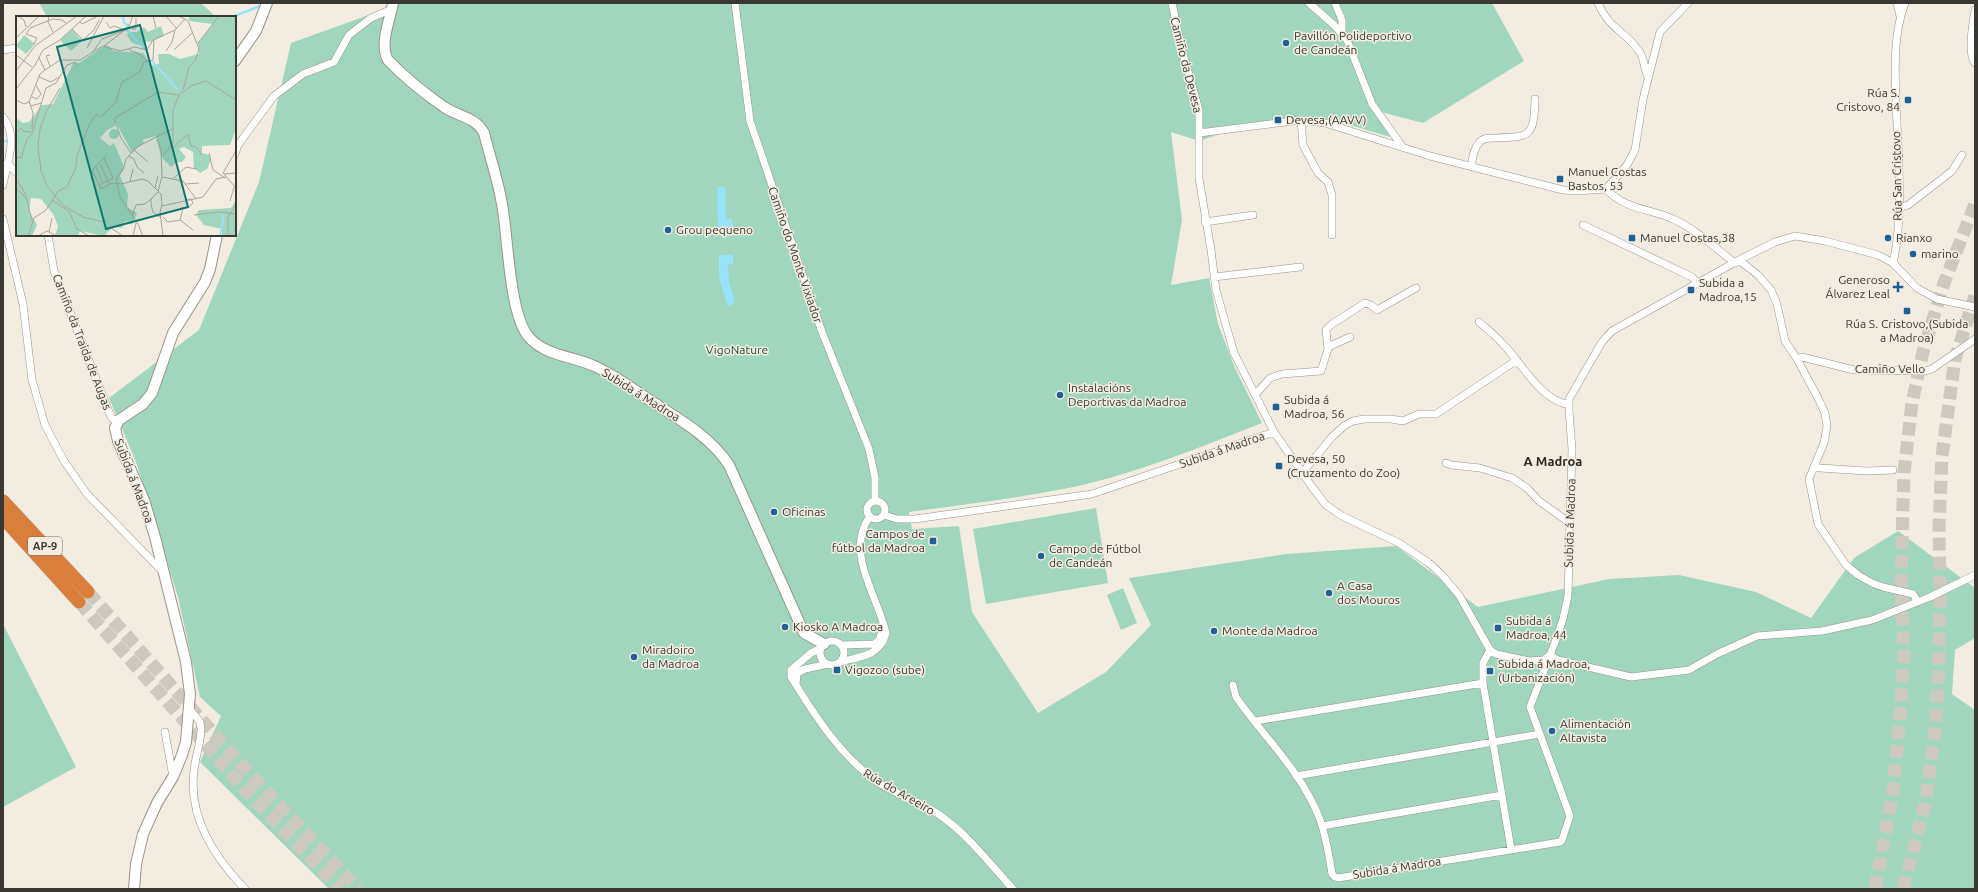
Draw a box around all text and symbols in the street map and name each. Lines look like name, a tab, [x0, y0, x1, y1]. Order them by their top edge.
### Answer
inset map	[16, 16, 236, 236]
street label: Camiño da Devesa	[1168, 16, 1205, 114]
place label: Pavillón Polideportivo de Candeán	[1294, 29, 1412, 56]
marker: Pavillón Polideportivo de Candeán	[1281, 38, 1291, 48]
place label: Rúa S. Cristovo, 84	[1836, 86, 1900, 113]
marker: Rúa S. Cristovo, 84	[1903, 95, 1913, 105]
place label: Devesa,(AAVV)	[1286, 113, 1367, 127]
marker: Devesa,(AAVV)	[1273, 115, 1283, 125]
street label: Rúa San Cristovo	[1889, 131, 1904, 221]
place label: Manuel Costas Bastos, 53	[1568, 165, 1646, 192]
marker: Manuel Costas Bastos, 53	[1555, 174, 1565, 184]
street label: Camiño do Monte Vixiador	[766, 185, 825, 325]
place label: Grou pequeno	[676, 223, 753, 236]
marker: Grou pequeno	[663, 225, 673, 235]
place label: Manuel Costas,38	[1640, 231, 1735, 244]
place label: Rianxo	[1896, 231, 1932, 244]
marker: Manuel Costas,38	[1627, 233, 1637, 243]
marker: Rianxo	[1883, 233, 1893, 243]
place label: marino	[1921, 247, 1959, 260]
marker: marino	[1908, 249, 1918, 259]
street label: Camiño da Traida de Augas	[51, 272, 114, 412]
place label: Generoso Álvarez Leal	[1826, 273, 1890, 300]
place label: Subida a Madroa,15	[1699, 276, 1757, 303]
marker: Generoso Álvarez Leal	[1893, 282, 1903, 292]
marker: Subida a Madroa,15	[1686, 285, 1696, 295]
marker: Rúa S. Cristovo,(Subida a Madroa)	[1902, 306, 1912, 316]
place label: Rúa S. Cristovo,(Subida a Madroa)	[1846, 317, 1968, 345]
park label: VigoNature	[706, 343, 768, 356]
street label: Camiño Vello	[1855, 362, 1925, 375]
street label: Subida á Madroa	[600, 365, 683, 424]
place label: Instalacións Deportivas da Madroa	[1068, 381, 1187, 408]
marker: Instalacións Deportivas da Madroa	[1055, 390, 1065, 400]
place label: Subida á Madroa, 56	[1284, 393, 1345, 420]
marker: Subida á Madroa, 56	[1271, 402, 1281, 412]
street label: Subida á Madroa	[1178, 429, 1266, 470]
street label: Subida á Madroa	[112, 437, 157, 525]
place label: Devesa, 50 (Cruzamento do Zoo)	[1287, 452, 1400, 480]
district label: A Madroa	[1524, 454, 1582, 468]
marker: Devesa, 50 (Cruzamento do Zoo)	[1274, 461, 1284, 471]
street label: Subida á Madroa	[1561, 478, 1578, 568]
place label: Oficinas	[782, 505, 826, 518]
marker: Oficinas	[769, 507, 779, 517]
place label: Campos de fútbol da Madroa	[832, 527, 925, 554]
marker: Campos de fútbol da Madroa	[928, 536, 938, 546]
road number: AP-9	[28, 537, 62, 555]
place label: Campo de Fútbol de Candeán	[1049, 542, 1141, 569]
marker: Campo de Fútbol de Candeán	[1036, 551, 1046, 561]
place label: A Casa dos Mouros	[1337, 579, 1400, 606]
marker: A Casa dos Mouros	[1324, 588, 1334, 598]
place label: Subida á Madroa, 44	[1506, 614, 1567, 641]
place label: Kiosko A Madroa	[793, 620, 883, 633]
marker: Kiosko A Madroa	[780, 622, 790, 632]
marker: Subida á Madroa, 44	[1493, 623, 1503, 633]
place label: Monte da Madroa	[1222, 624, 1318, 637]
marker: Monte da Madroa	[1209, 626, 1219, 636]
place label: Miradoiro da Madroa	[642, 643, 699, 670]
marker: Miradoiro da Madroa	[629, 652, 639, 662]
place label: Subida á Madroa, (Urbanización)	[1498, 657, 1590, 685]
place label: Vigozoo (sube)	[845, 663, 925, 677]
marker: Vigozoo (sube)	[832, 665, 842, 675]
marker: Subida á Madroa, (Urbanización)	[1485, 666, 1495, 676]
place label: Alimentación Altavista	[1560, 717, 1631, 744]
marker: Alimentación Altavista	[1547, 726, 1557, 736]
street label: Rúa do Areeiro	[861, 766, 937, 817]
street label: Subida á Madroa	[1352, 854, 1442, 881]

